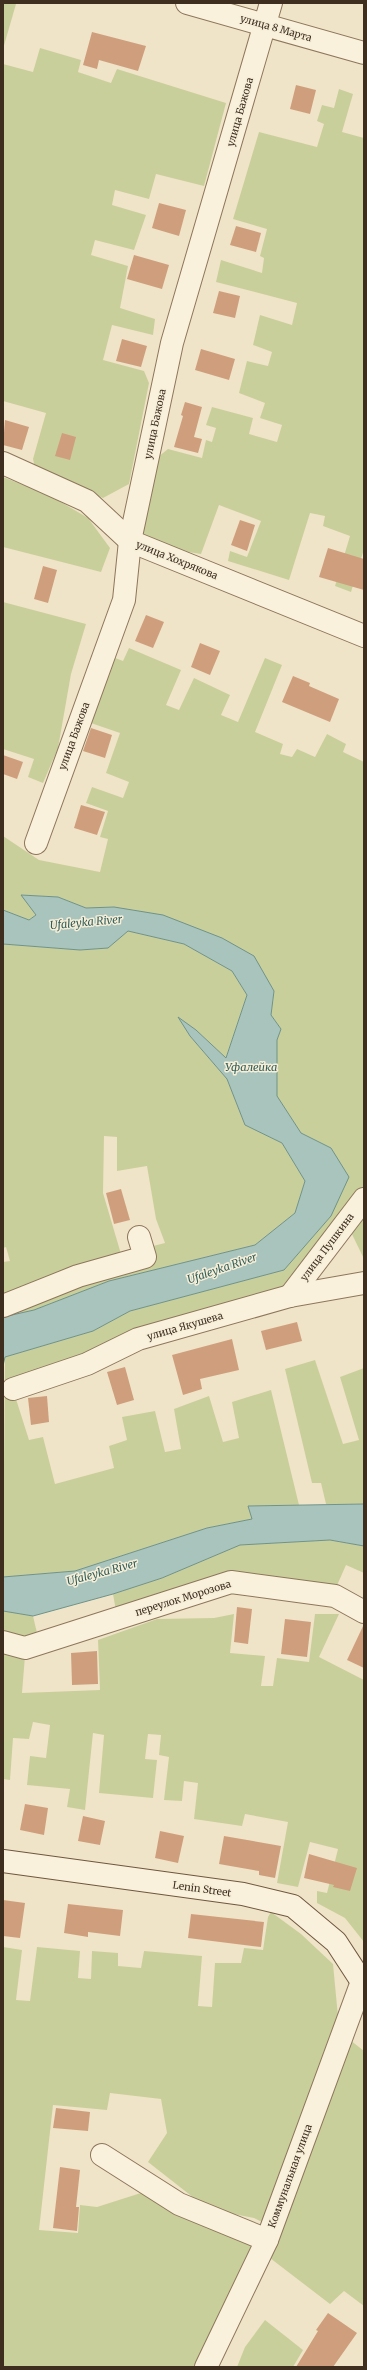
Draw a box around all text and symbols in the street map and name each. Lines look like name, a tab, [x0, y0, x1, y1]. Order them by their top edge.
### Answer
street label: улица 8 Марта	[239, 12, 314, 45]
street label: улица Бажова	[224, 75, 256, 148]
street label: улица Бажова	[141, 387, 169, 460]
street label: улица Хохрякова	[134, 538, 220, 583]
street label: улица Бажова	[56, 700, 93, 772]
water label: Ufaleyka River	[49, 912, 123, 932]
water label: Уфалейка	[225, 1060, 277, 1074]
street label: улица Пушкина	[297, 1210, 357, 1283]
water label: Ufaleyka River	[185, 1249, 259, 1286]
street label: улица Якушева	[146, 1309, 225, 1343]
water label: Ufaleyka River	[65, 1556, 139, 1588]
street label: переулок Морозова	[133, 1577, 233, 1619]
street label: Lenin Street	[172, 1878, 232, 1900]
street label: Коммунальная улица	[265, 2122, 315, 2230]

